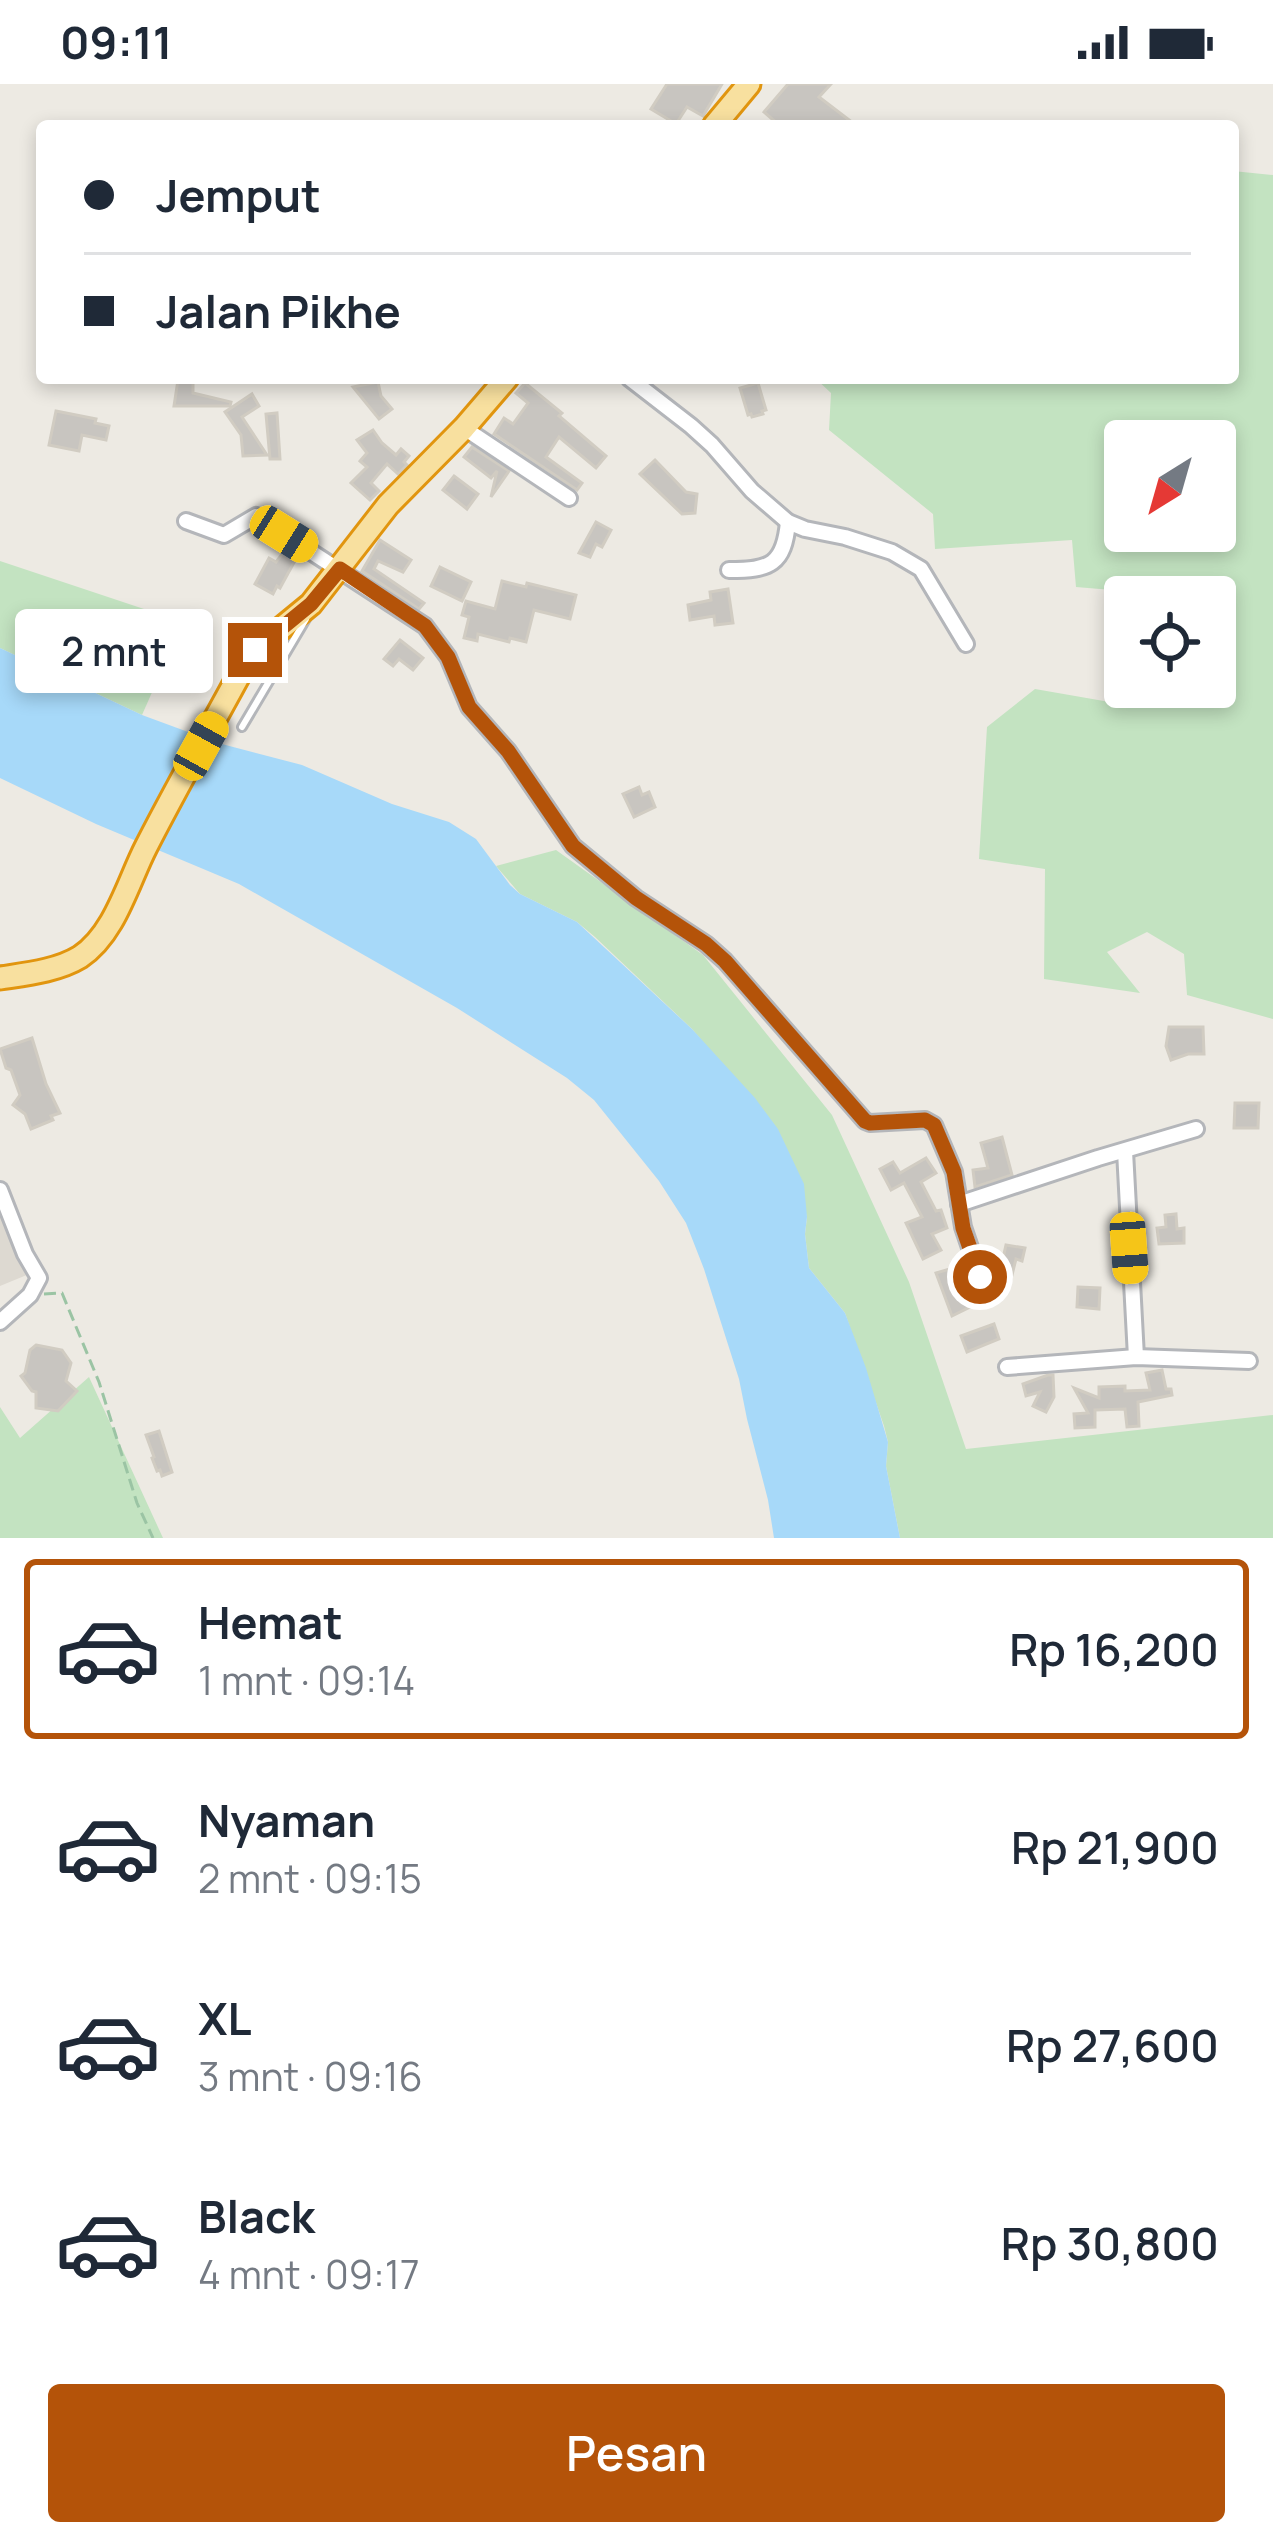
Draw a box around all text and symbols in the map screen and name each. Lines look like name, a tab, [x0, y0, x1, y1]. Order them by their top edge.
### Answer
text: 09:11	[60, 11, 172, 73]
text: Jemput	[156, 164, 321, 226]
text: Jalan Pikhe	[156, 280, 401, 342]
north arrow	[1104, 420, 1236, 552]
map controls	[1104, 420, 1236, 708]
car	[244, 500, 324, 568]
button: locate	[1104, 576, 1236, 708]
callout: 2 mnt	[15, 608, 213, 692]
route end	[228, 623, 282, 677]
text: 2 mnt	[61, 624, 167, 678]
car	[168, 706, 234, 786]
car	[1109, 1211, 1149, 1285]
route start	[953, 1250, 1007, 1304]
text: Hemat	[198, 1591, 343, 1653]
icon: car	[54, 1595, 162, 1703]
text: Rp 16,200	[1009, 1618, 1219, 1680]
text: 1 mnt · 09:14	[198, 1653, 415, 1707]
text: Nyaman	[198, 1789, 375, 1851]
icon: car	[54, 1793, 162, 1901]
text: Rp 21,900	[1011, 1816, 1219, 1878]
text: 2 mnt · 09:15	[198, 1851, 422, 1905]
text: XL	[198, 1987, 252, 2049]
icon: car	[54, 1991, 162, 2099]
text: Rp 27,600	[1006, 2014, 1219, 2076]
text: 3 mnt · 09:16	[198, 2049, 423, 2103]
text: Black	[198, 2185, 315, 2247]
icon: car	[54, 2189, 162, 2297]
text: Rp 30,800	[1001, 2212, 1219, 2274]
text: 4 mnt · 09:17	[198, 2247, 420, 2301]
button: Pesan	[48, 2384, 1225, 2522]

